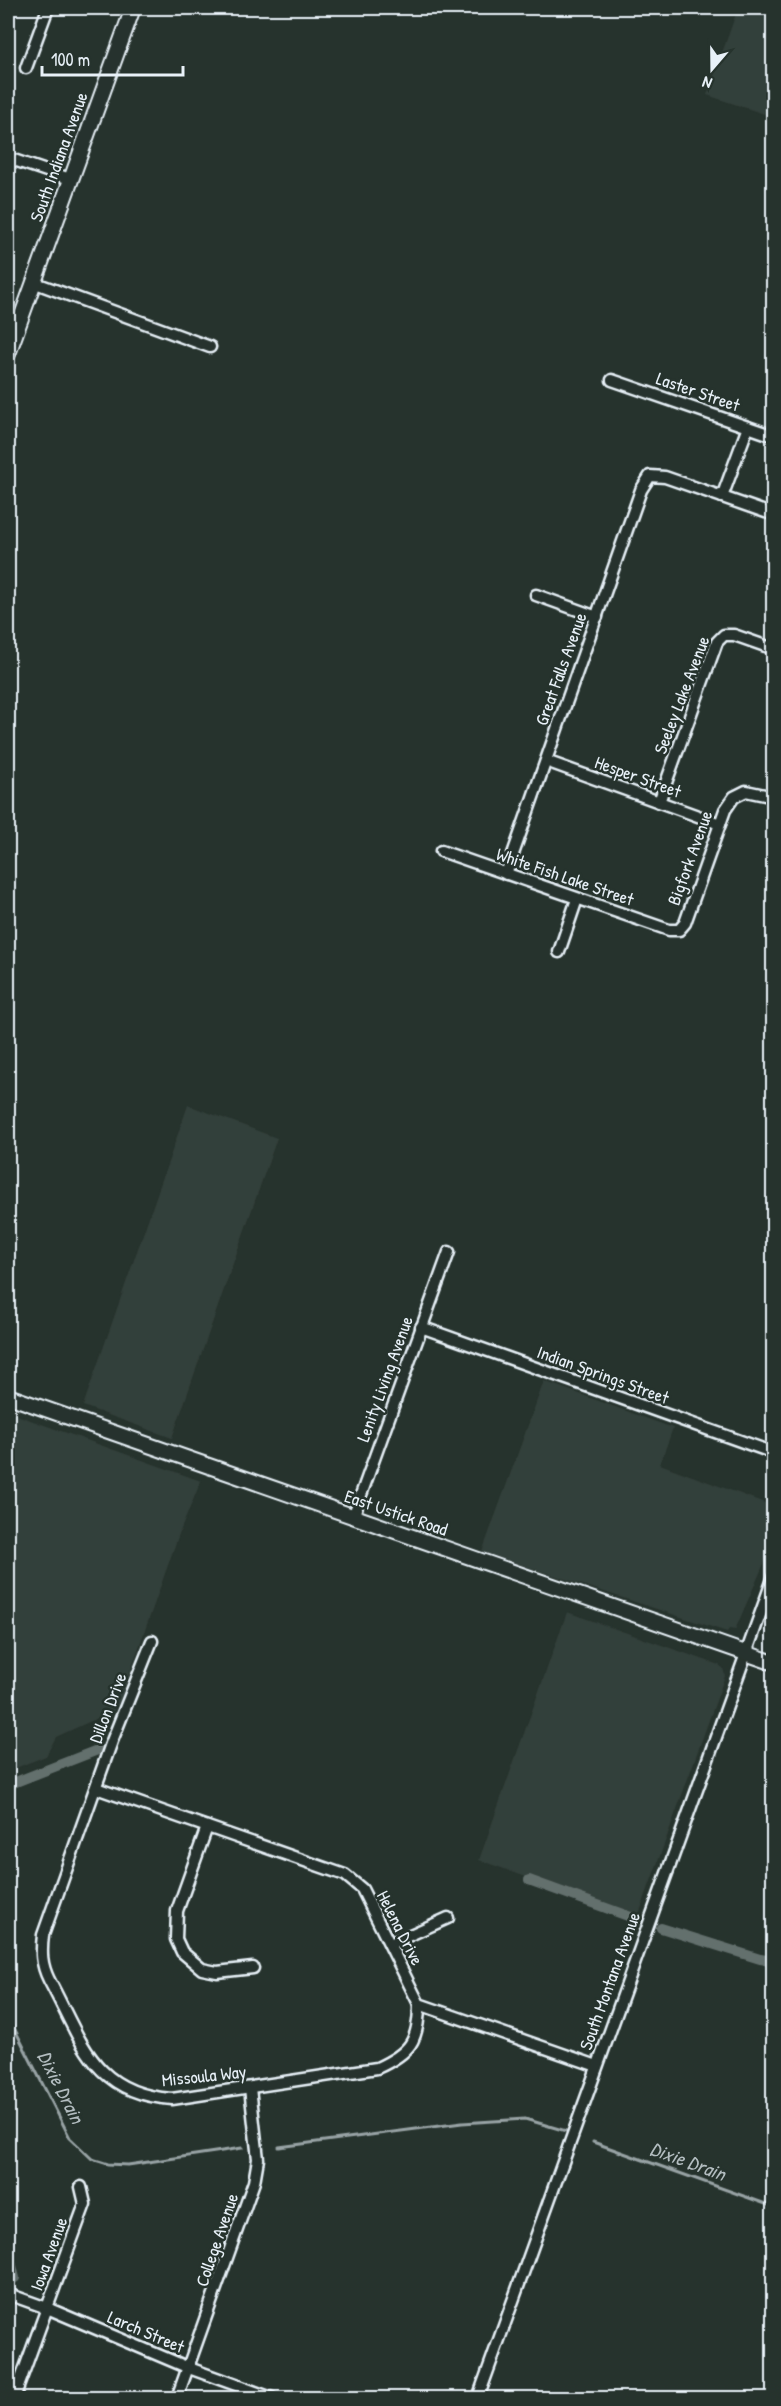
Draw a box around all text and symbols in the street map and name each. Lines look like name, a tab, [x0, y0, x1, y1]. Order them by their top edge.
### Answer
scale bar	[42, 39, 183, 77]
north arrow	[682, 39, 742, 99]
text: 100 m	[51, 47, 90, 72]
text: N	[699, 71, 715, 95]
street label: South Indiana Avenue	[24, 89, 94, 225]
street label: Laster Street	[653, 366, 744, 418]
street label: Great Falls Avenue	[529, 609, 593, 729]
street label: Seeley Lake Avenue	[648, 632, 716, 757]
street label: Hesper Street	[591, 749, 686, 804]
street label: Bigfork Avenue	[661, 807, 718, 909]
street label: White Fish Lake Street	[493, 841, 638, 912]
street label: Lenity Living Avenue	[350, 1313, 419, 1445]
street label: Indian Springs Street	[534, 1339, 673, 1410]
street label: East Ustick Road	[341, 1483, 451, 1542]
street label: Dillon Drive	[83, 1669, 132, 1747]
street label: Helena Drive	[371, 1886, 430, 1969]
street label: South Montana Avenue	[573, 1908, 646, 2053]
water label: Dixie Drain	[32, 2046, 92, 2130]
street label: Missoula Way	[160, 2059, 248, 2092]
water label: Dixie Drain	[647, 2134, 732, 2187]
street label: College Avenue	[189, 2190, 244, 2290]
street label: Iowa Avenue	[24, 2214, 73, 2294]
street label: Larch Street	[104, 2304, 189, 2359]

